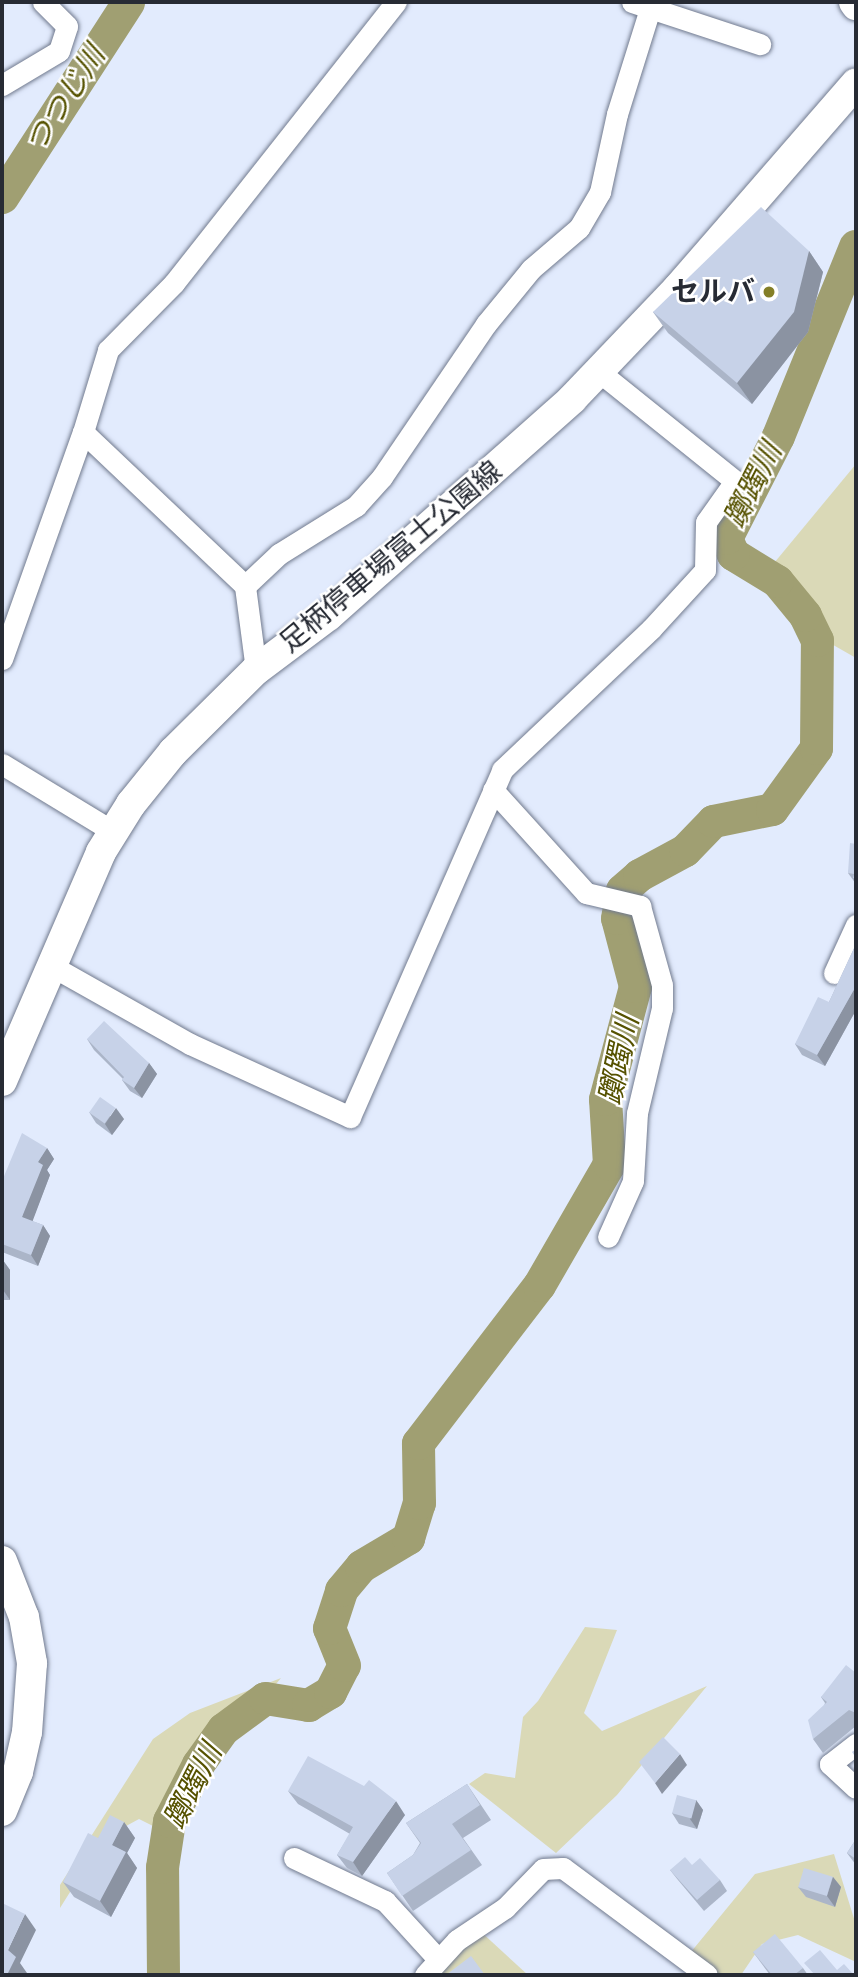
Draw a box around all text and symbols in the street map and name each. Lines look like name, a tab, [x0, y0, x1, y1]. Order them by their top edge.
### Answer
water label: つつじ川	[17, 39, 113, 159]
place label: セルバ	[671, 275, 755, 309]
marker: セルバ	[761, 284, 777, 300]
water label: 躑躅川	[717, 437, 789, 533]
street label: 足柄停車場富士公園線	[273, 454, 509, 660]
water label: 躑躅川	[592, 1012, 646, 1108]
water label: 躑躅川	[157, 1738, 229, 1834]

